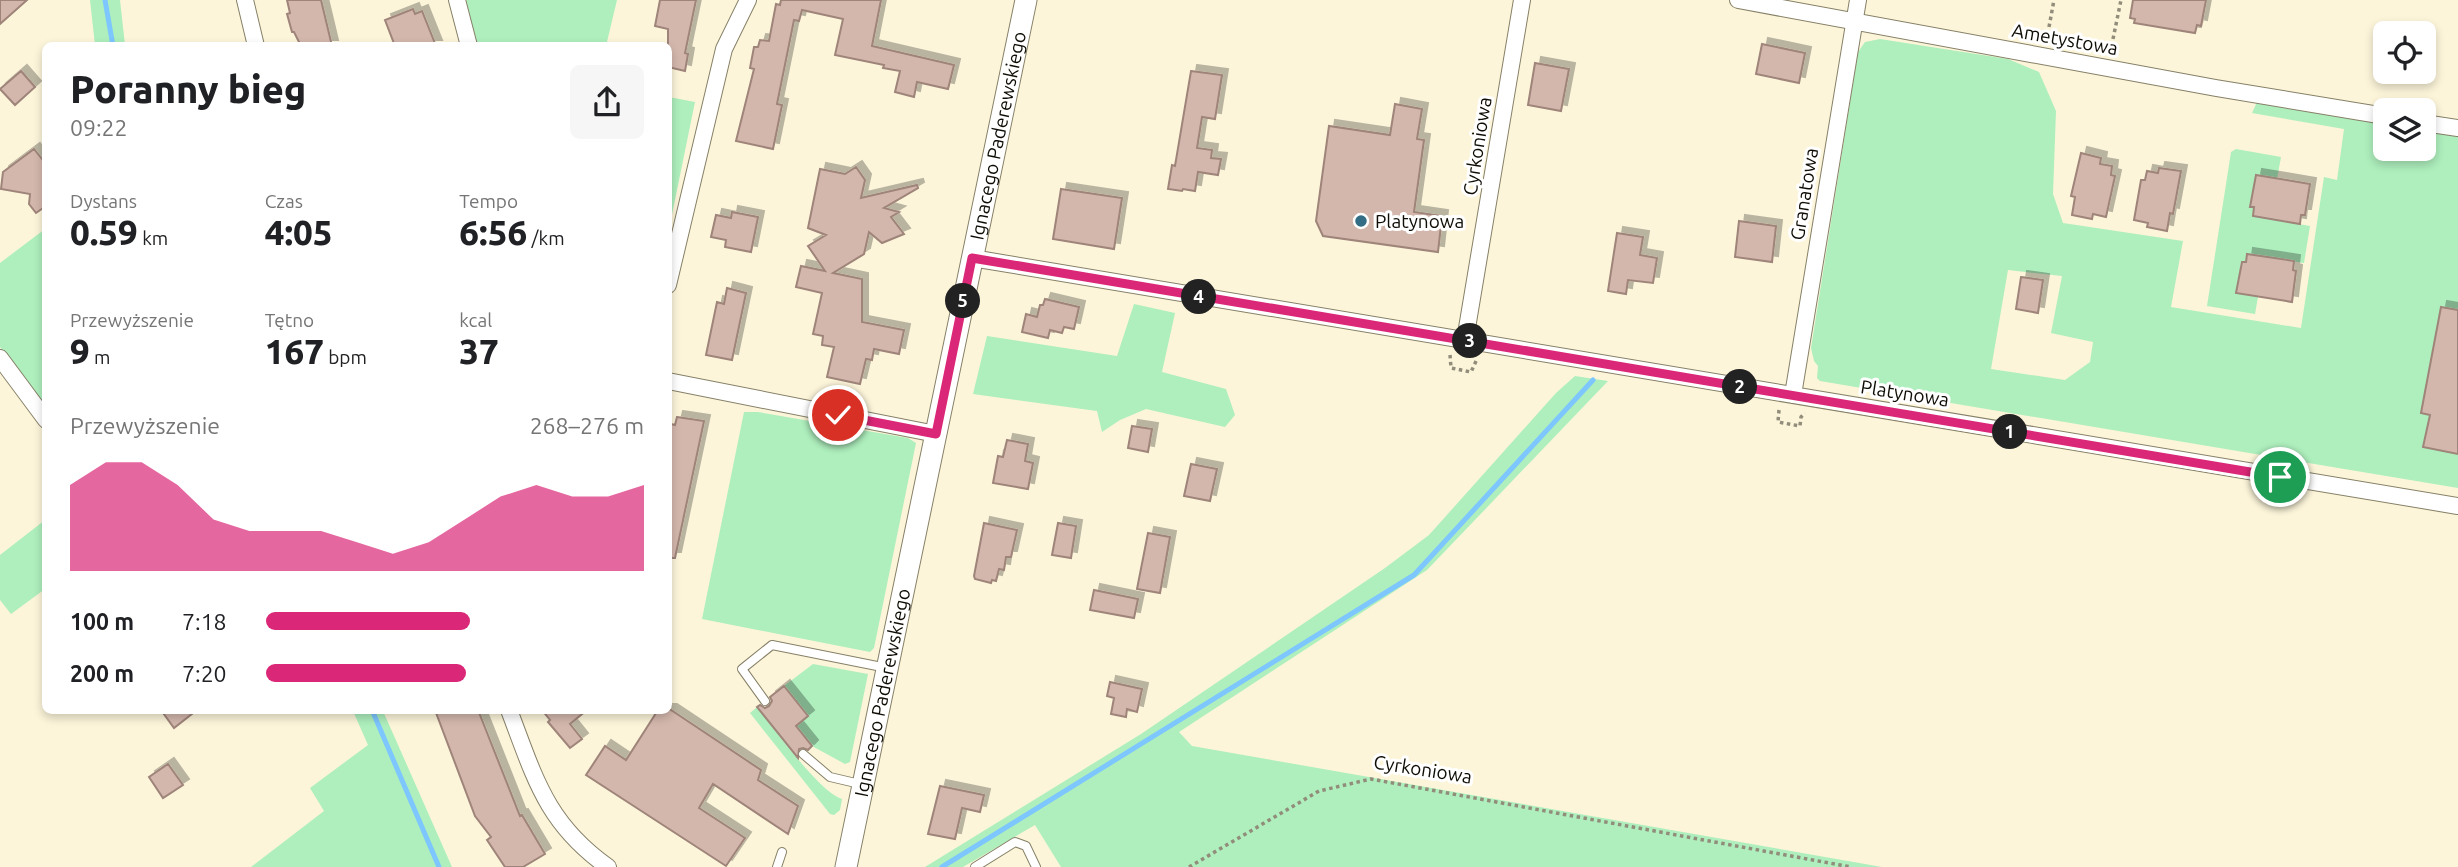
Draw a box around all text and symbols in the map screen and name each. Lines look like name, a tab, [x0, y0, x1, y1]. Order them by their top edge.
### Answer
street label: Ametystowa	[2010, 19, 2120, 59]
map controls	[2373, 21, 2436, 161]
button: locate	[2373, 21, 2436, 84]
street label: Ignacego Paderewskiego	[966, 29, 1030, 242]
button: share	[570, 65, 644, 139]
text: Poranny bieg	[70, 68, 306, 110]
street label: Cyrkoniowa	[1458, 95, 1496, 197]
button: layers	[2373, 98, 2436, 161]
text: 09:22	[70, 115, 128, 140]
street label: Granatowa	[1786, 146, 1822, 242]
text: Dystans	[70, 190, 137, 212]
text: Czas	[265, 190, 303, 212]
text: Tempo	[459, 190, 518, 212]
place label: Platynowa	[1375, 210, 1464, 232]
text: 0.59	[70, 212, 138, 252]
text: 4:05	[265, 212, 333, 252]
text: 6:56	[459, 212, 527, 252]
marker: Platynowa	[1353, 213, 1369, 229]
text: km	[138, 227, 168, 249]
text: /km	[527, 227, 565, 249]
pin: 4	[1182, 280, 1216, 314]
pin: 5	[946, 284, 981, 318]
text: 4	[1193, 285, 1204, 307]
text: 5	[957, 289, 968, 311]
text: Przewyższenie	[70, 309, 194, 331]
text: Tętno	[265, 309, 314, 331]
text: kcal	[459, 309, 492, 331]
pin: 3	[1452, 324, 1488, 358]
text: 3	[1464, 329, 1475, 351]
text: 9	[70, 331, 90, 371]
text: 167	[265, 331, 324, 371]
text: 37	[459, 331, 499, 371]
text: m	[90, 346, 111, 368]
text: bpm	[324, 346, 367, 368]
pin: 2	[1722, 370, 1758, 404]
text: 2	[1734, 375, 1745, 397]
street label: Platynowa	[1859, 375, 1951, 411]
pin	[808, 385, 868, 445]
icon: check	[819, 396, 857, 434]
text: Przewyższenie	[70, 413, 220, 438]
text: 268–276 m	[530, 413, 644, 438]
pin: 1	[1993, 414, 2028, 450]
text: 1	[2004, 420, 2015, 442]
pin	[2250, 447, 2310, 507]
icon: arrive	[2261, 458, 2299, 496]
street label: Ignacego Paderewskiego	[850, 587, 915, 799]
text: 100 m	[70, 609, 134, 634]
text: 7:18	[182, 609, 227, 634]
text: 200 m	[70, 661, 134, 686]
text: 7:20	[182, 661, 227, 686]
street label: Cyrkoniowa	[1372, 750, 1474, 788]

